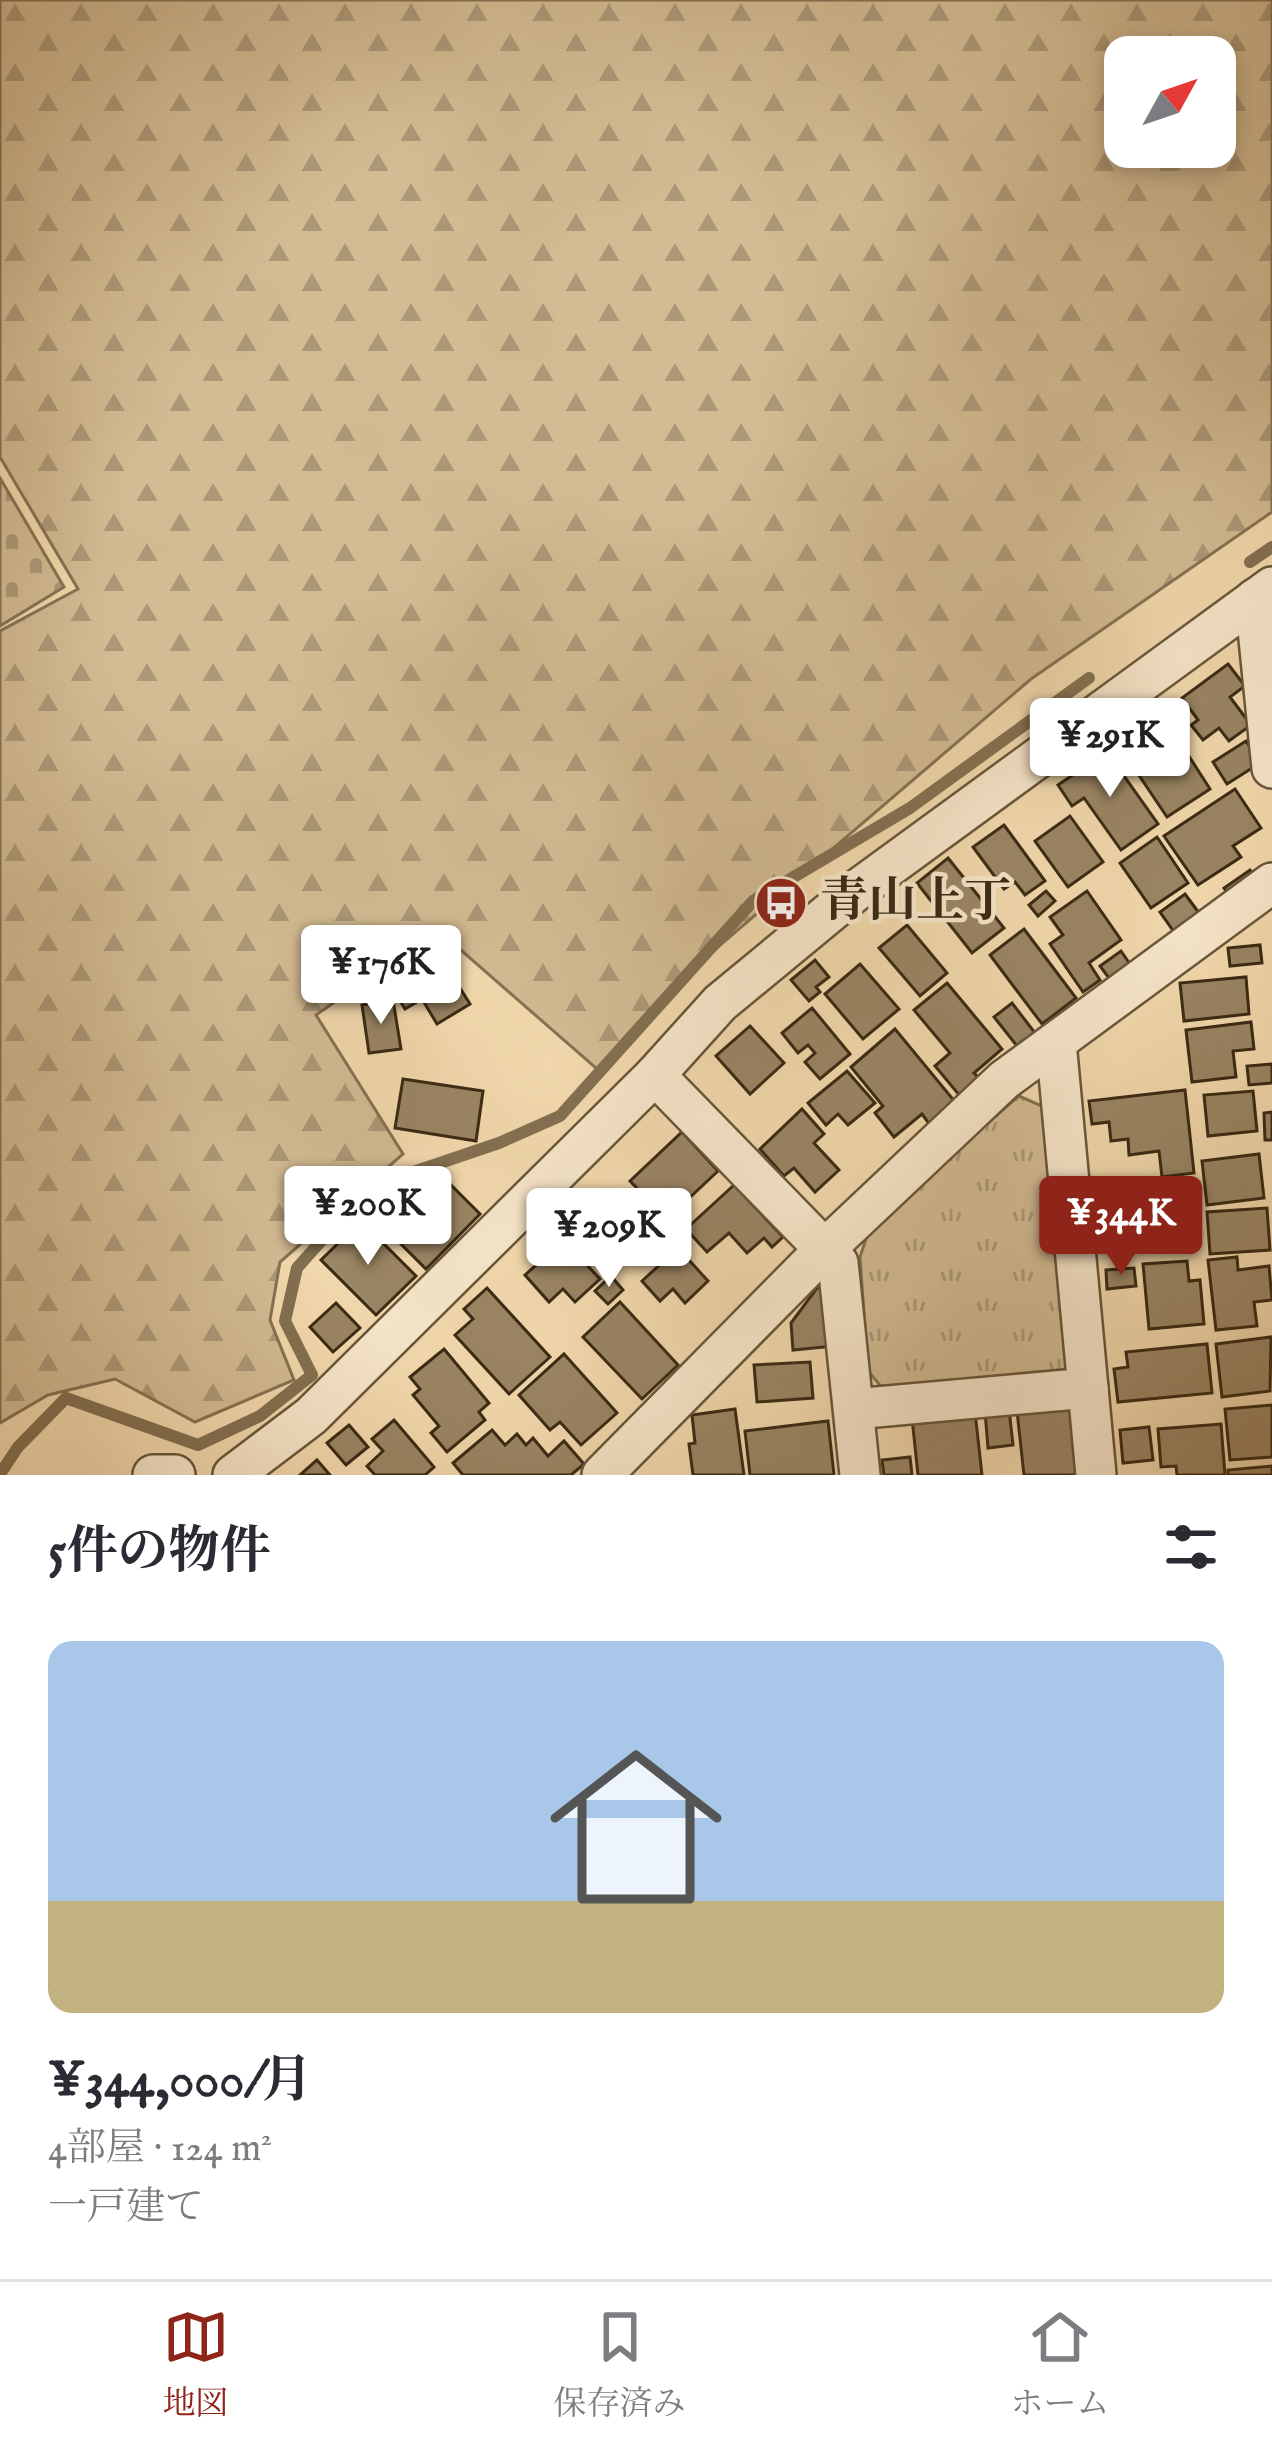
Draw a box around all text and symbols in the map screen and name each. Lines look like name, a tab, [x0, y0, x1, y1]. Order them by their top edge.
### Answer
north arrow	[1104, 36, 1236, 168]
map controls	[1104, 36, 1236, 168]
pin: ¥291K	[1026, 698, 1194, 800]
text: ¥291K	[1057, 712, 1163, 761]
place label: 青山上丁	[820, 873, 1012, 933]
bus stop icon: 青山上丁	[753, 875, 809, 931]
pin: ¥176K	[297, 925, 465, 1027]
text: ¥176K	[328, 939, 434, 988]
pin: ¥200K	[284, 1166, 452, 1268]
pin: ¥344K	[1037, 1176, 1205, 1278]
text: ¥200K	[311, 1180, 425, 1229]
pin: ¥209K	[525, 1188, 693, 1290]
text: ¥344K	[1066, 1190, 1176, 1239]
text: ¥209K	[553, 1202, 665, 1251]
icon: filters	[1158, 1514, 1224, 1580]
text: 5件の物件	[48, 1521, 270, 1586]
icon: home	[528, 1719, 744, 1935]
text: ¥344,000/月	[48, 2050, 313, 2115]
text: 4部屋 · 124 m²	[48, 2125, 272, 2174]
text: 一戸建て	[48, 2184, 204, 2233]
tab: 地図	[163, 2304, 229, 2426]
tab: 保存済み	[554, 2304, 686, 2426]
tab: ホーム	[1011, 2304, 1110, 2426]

